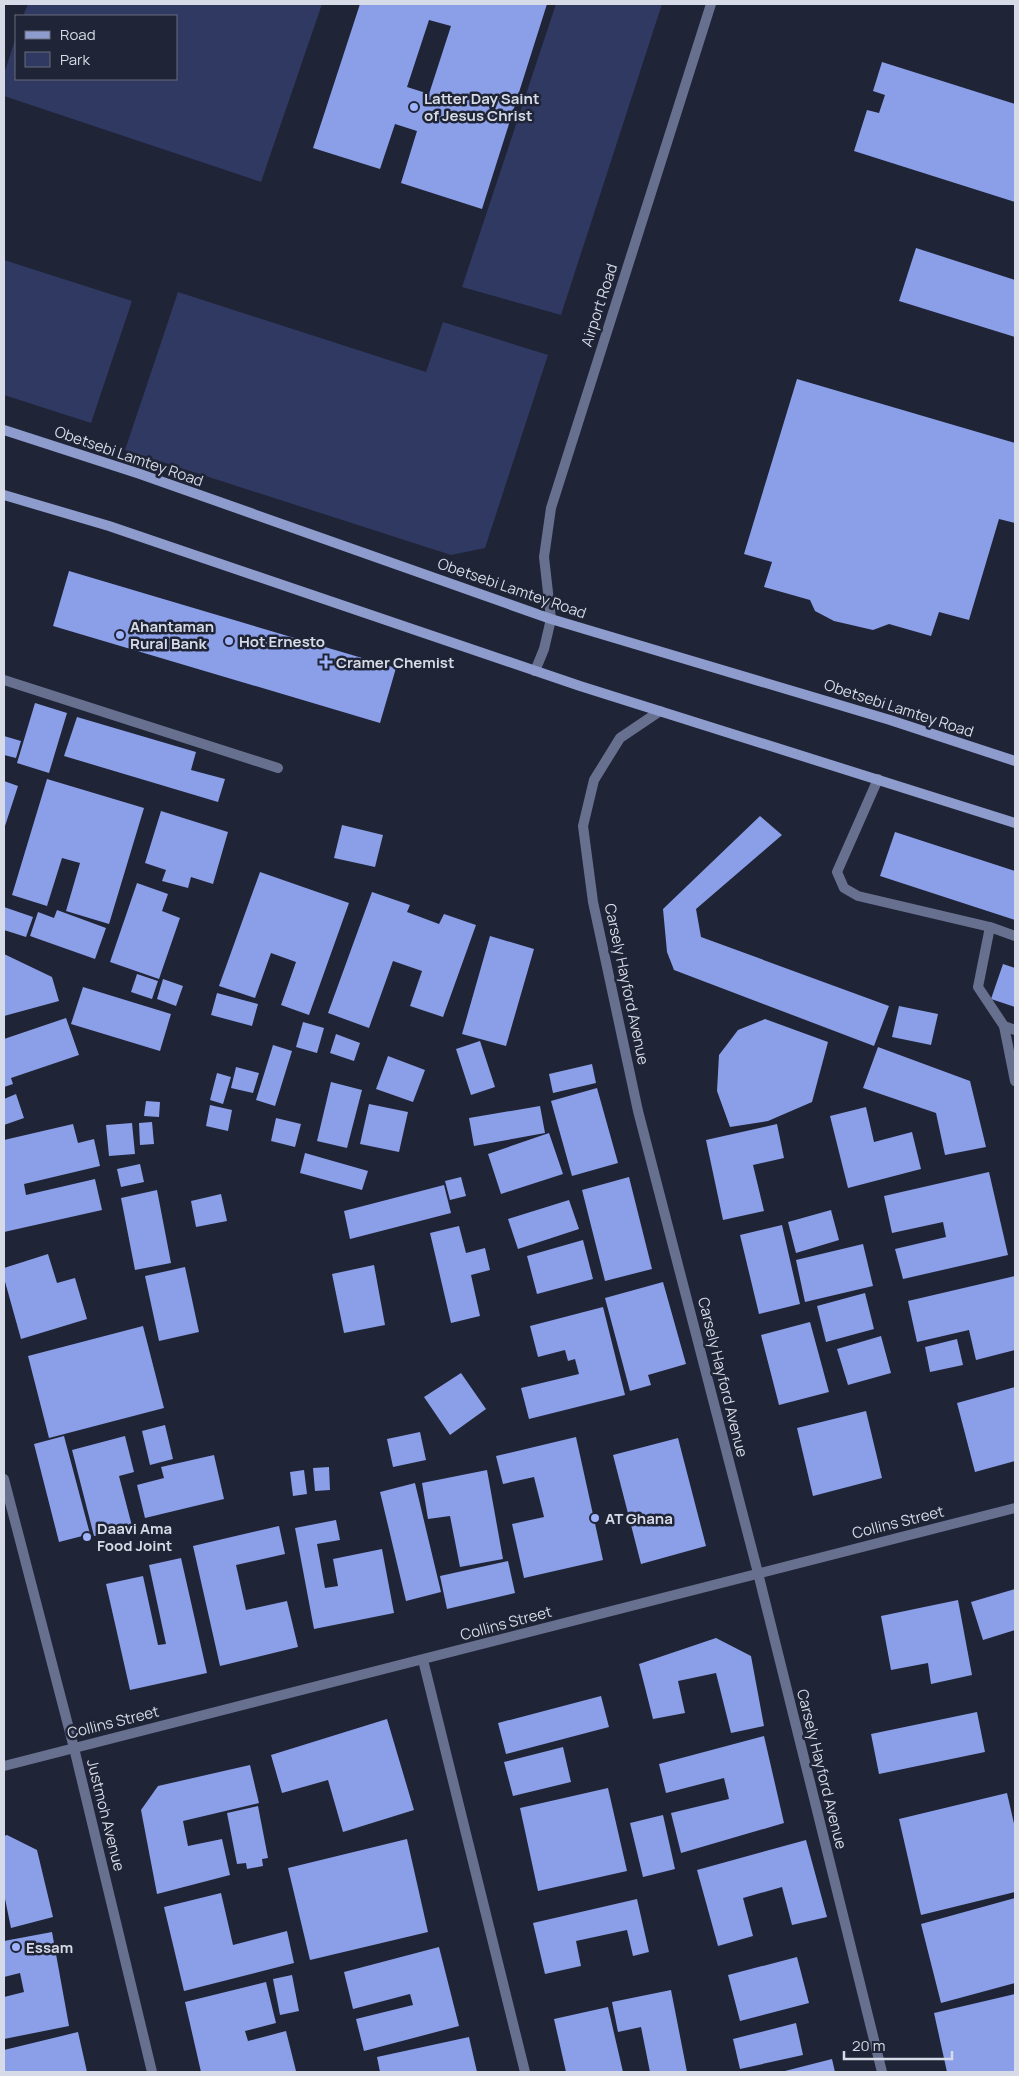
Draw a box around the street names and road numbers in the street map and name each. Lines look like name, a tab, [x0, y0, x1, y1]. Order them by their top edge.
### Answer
street label: Airport Road	[576, 261, 622, 349]
street label: Obetsebi Lamtey Road	[52, 421, 206, 491]
street label: Obetsebi Lamtey Road	[435, 553, 589, 623]
street label: Obetsebi Lamtey Road	[822, 674, 976, 742]
street label: Carsely Hayford Avenue	[600, 901, 654, 1067]
street label: Carsely Hayford Avenue	[693, 1295, 753, 1459]
street label: Collins Street	[850, 1500, 946, 1544]
street label: Collins Street	[458, 1601, 554, 1645]
street label: Carsely Hayford Avenue	[792, 1687, 852, 1851]
street label: Collins Street	[65, 1700, 161, 1744]
street label: Justmoh Avenue	[82, 1757, 130, 1873]

